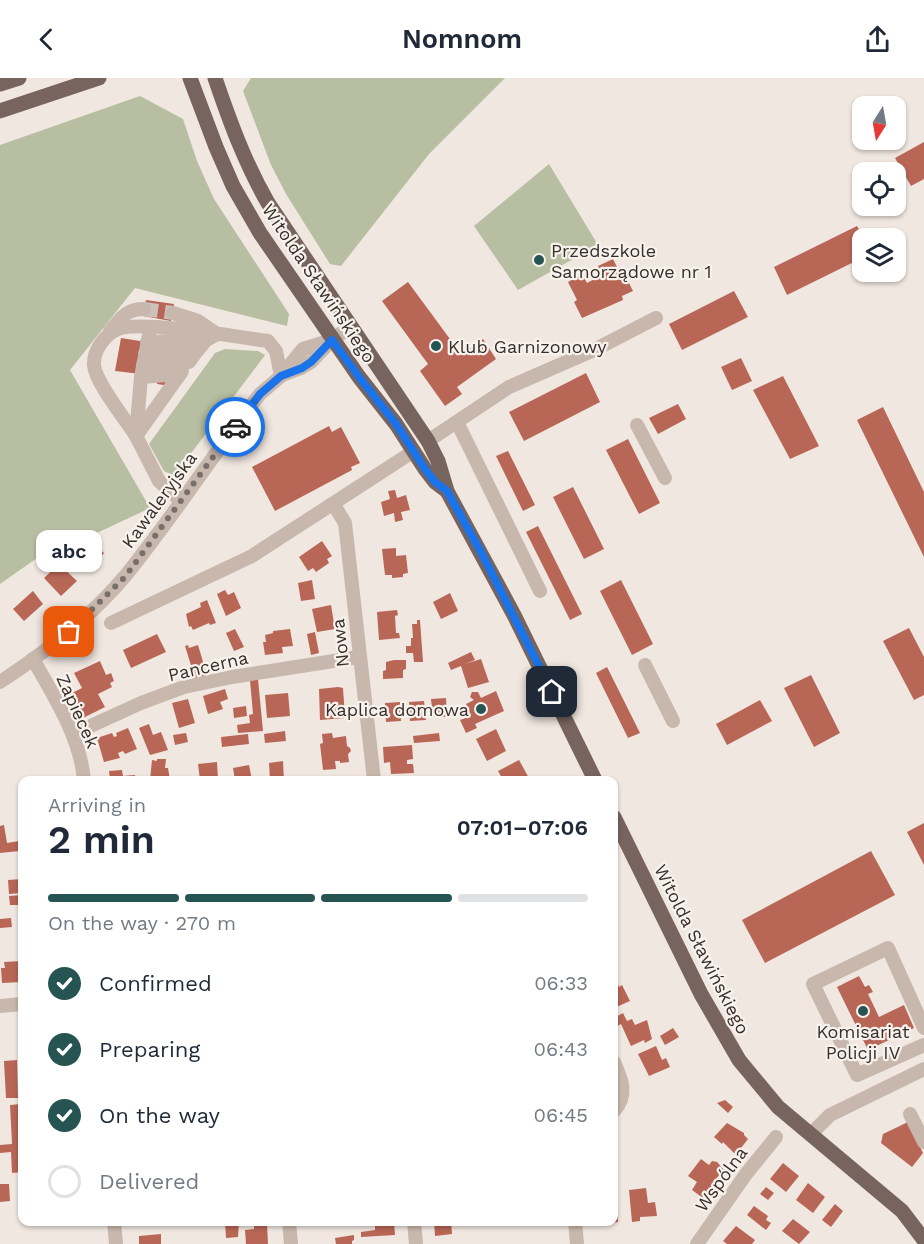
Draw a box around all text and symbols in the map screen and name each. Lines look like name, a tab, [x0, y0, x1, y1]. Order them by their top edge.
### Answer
icon: back	[30, 23, 63, 56]
text: Nomnom	[402, 23, 522, 55]
icon: share	[861, 23, 894, 56]
north arrow	[852, 96, 906, 150]
map controls	[852, 96, 906, 282]
button: locate	[852, 162, 906, 216]
street label: Witolda Sławińskiego	[258, 199, 380, 367]
button: layers	[852, 228, 906, 282]
place label: Przedszkole Samorządowe nr 1	[551, 240, 712, 282]
marker: Przedszkole Samorządowe nr 1	[532, 253, 546, 267]
place label: Klub Garnizonowy	[448, 336, 607, 357]
marker: Klub Garnizonowy	[429, 339, 443, 353]
courier	[205, 397, 265, 457]
icon: car	[219, 411, 252, 444]
street label: Kawaleryjska	[117, 448, 201, 552]
callout: abc	[36, 530, 102, 572]
text: abc	[51, 539, 87, 563]
pin	[43, 606, 94, 657]
icon: bag	[52, 615, 85, 648]
street label: Nowa	[327, 618, 353, 668]
street label: Pancerna	[166, 647, 250, 685]
pin	[526, 666, 577, 717]
street label: Zapiecek	[52, 671, 104, 751]
icon: home	[535, 675, 568, 708]
place label: Kaplica domowa	[325, 699, 469, 720]
marker: Kaplica domowa	[474, 702, 488, 716]
text: Arriving in	[48, 793, 146, 817]
text: 07:01–07:06	[457, 815, 588, 840]
text: 2 min	[48, 817, 155, 862]
street label: Witolda Sławińskiego	[650, 861, 754, 1037]
text: On the way · 270 m	[48, 911, 236, 935]
icon: check	[48, 967, 81, 1000]
text: Confirmed	[99, 971, 212, 996]
text: 06:33	[534, 971, 588, 995]
marker: Komisariat Policji IV	[856, 1004, 870, 1018]
place label: Komisariat Policji IV	[817, 1021, 910, 1063]
icon: check	[48, 1033, 81, 1066]
text: Preparing	[99, 1037, 200, 1062]
text: 06:43	[534, 1037, 588, 1061]
icon: check	[48, 1099, 81, 1132]
text: On the way	[99, 1103, 220, 1128]
text: 06:45	[534, 1103, 588, 1127]
street label: Wspólna	[690, 1142, 752, 1216]
text: Delivered	[99, 1169, 199, 1194]

